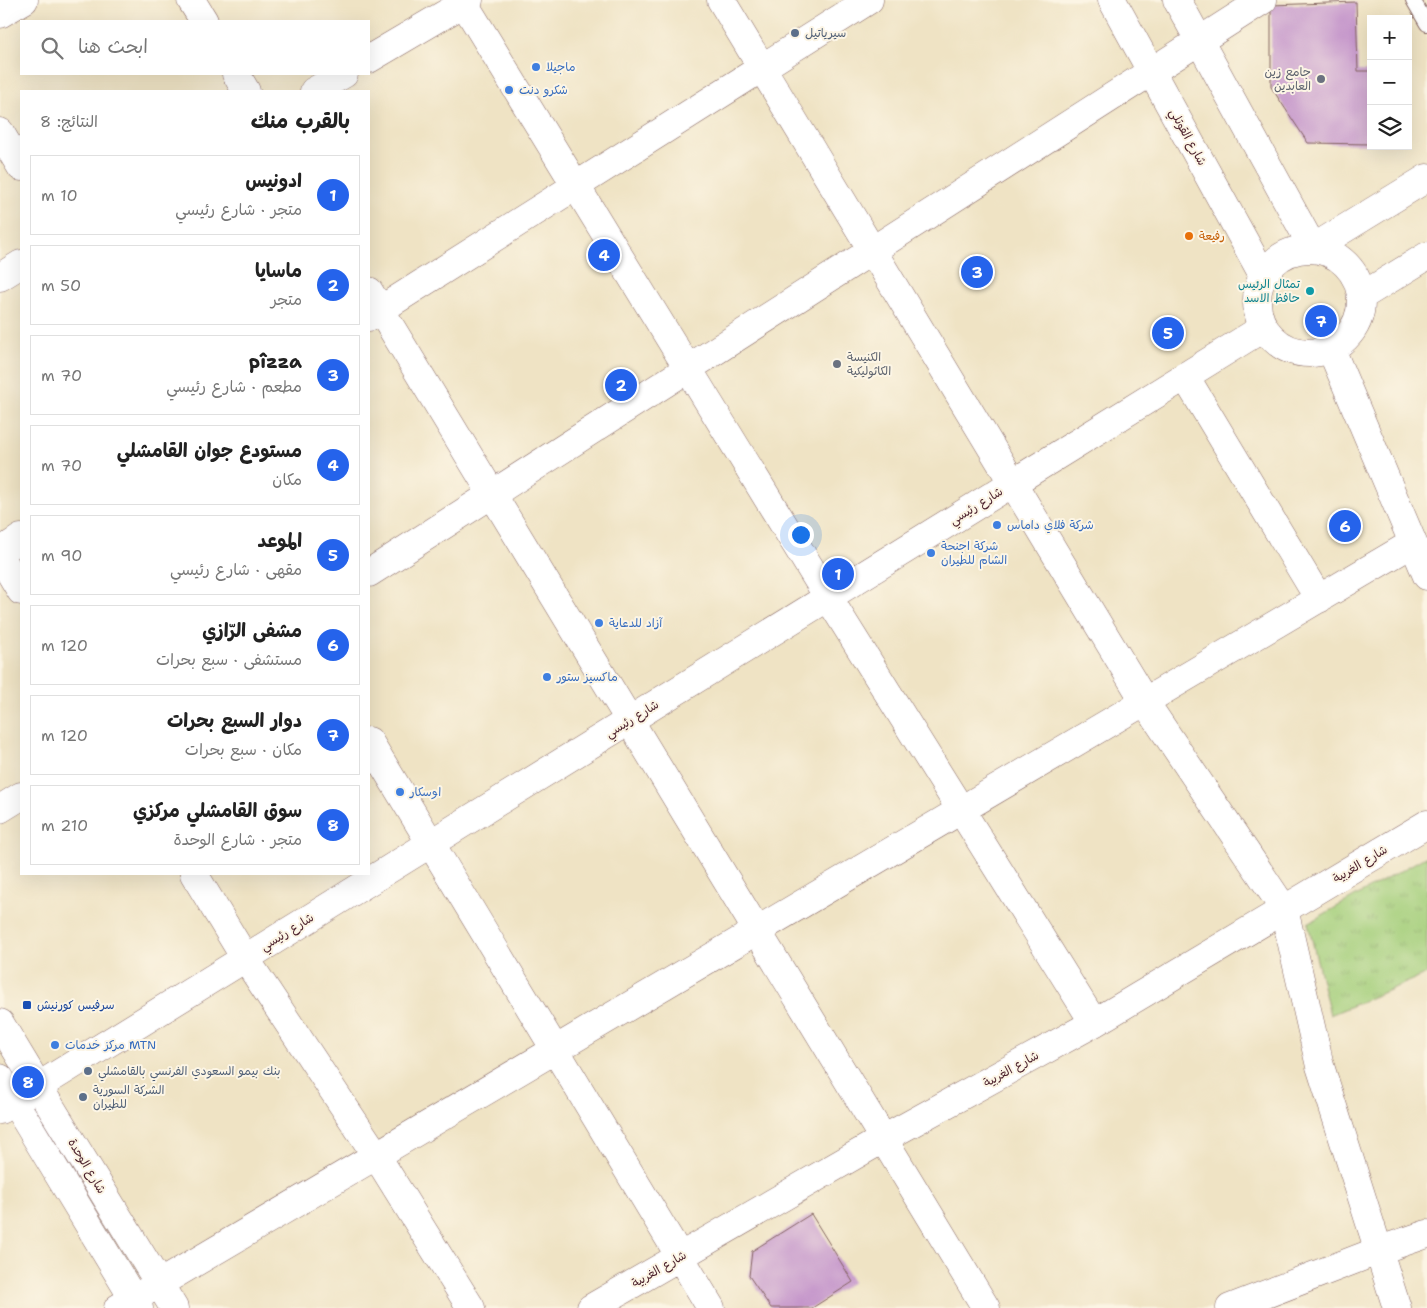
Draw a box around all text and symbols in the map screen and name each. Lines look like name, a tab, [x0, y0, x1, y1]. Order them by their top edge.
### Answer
map controls	[1367, 15, 1412, 150]
button: +	[1367, 15, 1412, 60]
search box	[20, 20, 370, 75]
place label: سيرياتيل	[805, 25, 846, 41]
marker: سيرياتيل	[789, 27, 801, 39]
icon: search	[38, 34, 66, 62]
text: ابحث هنا	[78, 34, 148, 59]
place label: ماجيلا	[546, 59, 576, 75]
button: −	[1367, 60, 1412, 105]
marker: ماجيلا	[530, 61, 542, 73]
place label: جامع زين العابدين	[1265, 64, 1311, 94]
marker: جامع زين العابدين	[1315, 73, 1327, 85]
place label: شكرو دنت	[519, 82, 568, 98]
marker: شكرو دنت	[503, 84, 515, 96]
button: layers	[1367, 105, 1412, 150]
street label: شارع القوتلي	[1163, 106, 1210, 170]
text: بالقرب منك	[251, 107, 350, 135]
text: النتائج: 8	[40, 111, 98, 132]
text: ادونيس	[246, 168, 302, 193]
text: 10 m	[41, 185, 78, 206]
text: 1	[329, 185, 337, 206]
text: متجر · شارع رئيسي	[175, 199, 302, 220]
place label: رفيعة	[1199, 228, 1225, 244]
marker: رفيعة	[1183, 230, 1195, 242]
pin: 4	[588, 236, 620, 274]
pin: 3	[961, 253, 993, 291]
text: ماسايا	[255, 258, 302, 283]
text: 50 m	[41, 275, 81, 296]
text: 2	[327, 275, 339, 296]
place label: تمثال الرئيس حافظ الاسد	[1238, 276, 1301, 306]
marker: تمثال الرئيس حافظ الاسد	[1304, 285, 1316, 297]
text: متجر	[271, 289, 302, 310]
pin: 7	[1305, 302, 1337, 340]
pin: 5	[1152, 314, 1184, 352]
text: pîzza	[249, 349, 302, 374]
place label: الكنيسة الكاثوليكية	[847, 349, 891, 379]
marker: الكنيسة الكاثوليكية	[831, 358, 843, 370]
text: 70 m	[41, 365, 82, 386]
text: 3	[327, 365, 339, 386]
pin: 2	[605, 366, 637, 404]
text: مطعم · شارع رئيسي	[166, 376, 302, 397]
text: مستودع جوان القامشلي	[117, 438, 302, 463]
text: 70 m	[41, 455, 82, 476]
text: 4	[327, 455, 339, 476]
text: مكان	[272, 469, 302, 490]
street label: شارع رئيسي	[946, 483, 1007, 531]
pin: 6	[1329, 507, 1361, 545]
place label: شركة فلاي داماس	[1007, 517, 1094, 534]
marker: شركة فلاي داماس	[991, 519, 1003, 531]
your location	[788, 522, 814, 548]
text: الموعد	[258, 528, 302, 553]
place label: شركة اجنحة الشام للطيران	[941, 538, 1007, 569]
text: 90 m	[41, 545, 82, 566]
text: 5	[328, 545, 338, 566]
marker: شركة اجنحة الشام للطيران	[925, 547, 937, 559]
pin: 1	[822, 555, 854, 593]
text: مقهى · شارع رئيسي	[170, 559, 302, 580]
place label: آزاد للدعاية	[609, 615, 663, 631]
marker: آزاد للدعاية	[593, 617, 605, 629]
text: مشفى الرّازي	[202, 618, 302, 643]
text: 120 m	[41, 635, 88, 656]
text: 6	[327, 635, 339, 656]
text: مستشفى · سبع بحرات	[156, 649, 302, 670]
place label: ماكسيز ستور	[556, 669, 618, 685]
marker: ماكسيز ستور	[541, 671, 553, 683]
street label: شارع رئيسي	[602, 696, 663, 744]
text: دوار السبع بحرات	[167, 708, 302, 733]
text: 120 m	[41, 725, 88, 746]
text: 7	[327, 725, 339, 746]
text: مكان · سبع بحرات	[185, 739, 302, 760]
place label: اوسكار	[409, 784, 441, 800]
marker: اوسكار	[394, 786, 406, 798]
text: سوق القامشلي مركزي	[133, 798, 302, 823]
text: 210 m	[41, 815, 88, 836]
text: 8	[327, 815, 339, 836]
text: متجر · شارع الوحدة	[173, 829, 302, 850]
street label: شارع الغربية	[1330, 841, 1391, 887]
street label: شارع رئيسي	[257, 909, 318, 957]
place label: سرفيس كورنيش	[37, 997, 115, 1013]
marker: سرفيس كورنيش	[21, 999, 33, 1011]
place label: مركز خدمات MTN	[65, 1037, 156, 1053]
marker: مركز خدمات MTN	[49, 1039, 61, 1051]
street label: شارع الغربية	[980, 1047, 1042, 1092]
pin: 8	[12, 1063, 44, 1101]
place label: بنك بيمو السعودي الفرنسي بالقامشلي	[98, 1063, 281, 1082]
marker: بنك بيمو السعودي الفرنسي بالقامشلي	[82, 1065, 94, 1077]
place label: الشركة السورية للطيران	[93, 1082, 164, 1112]
marker: الشركة السورية للطيران	[77, 1091, 89, 1103]
street label: شارع الوحدة	[63, 1136, 110, 1197]
street label: شارع الغربية	[629, 1247, 690, 1292]

